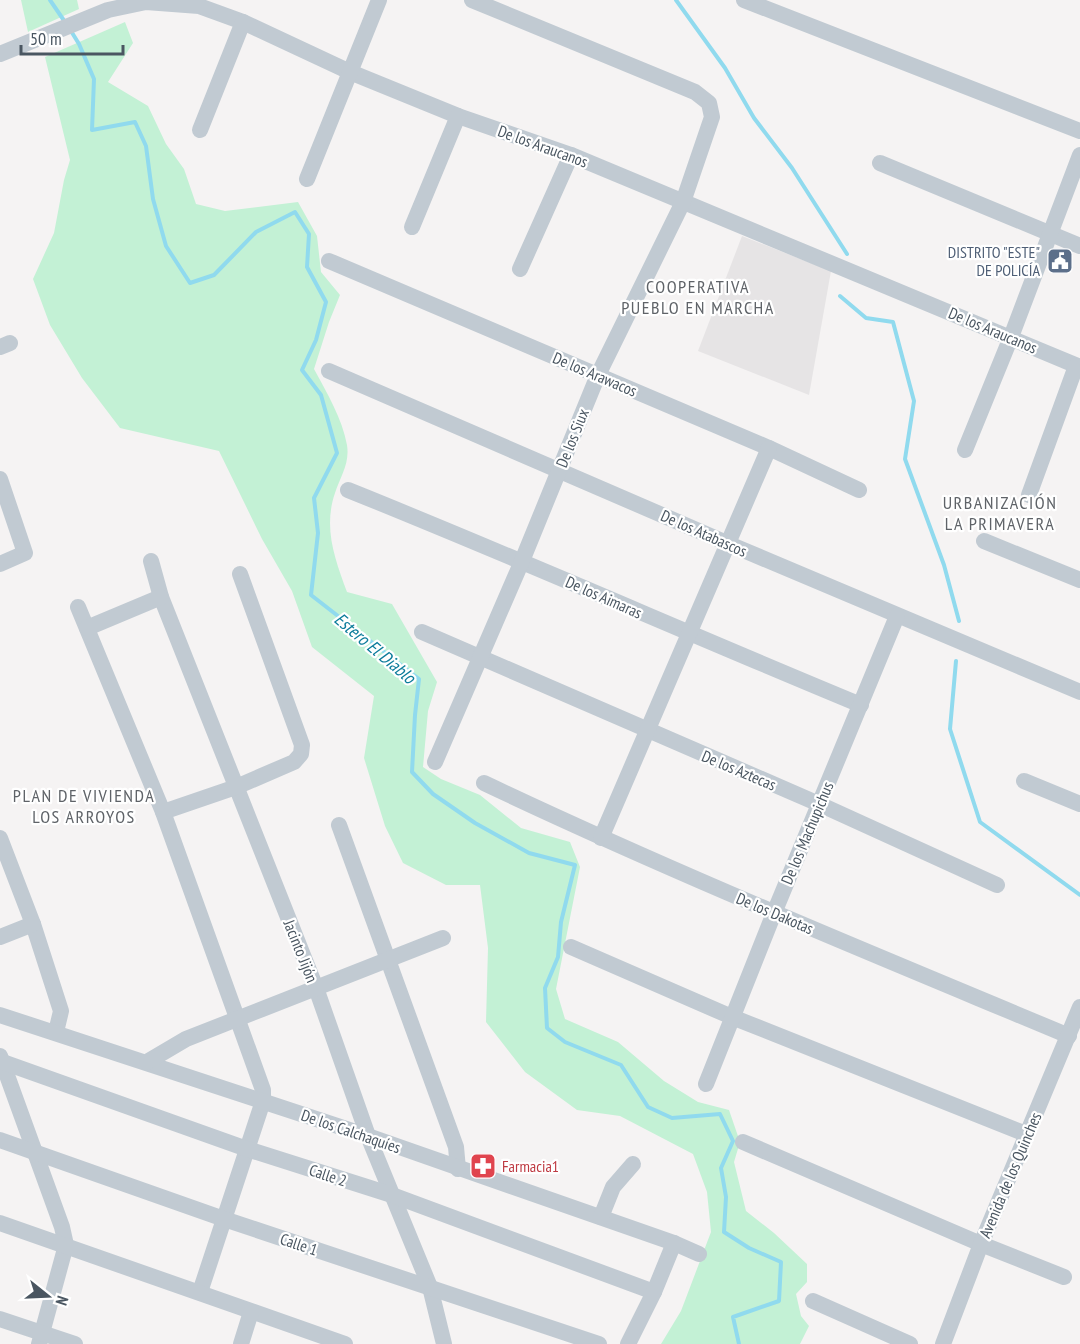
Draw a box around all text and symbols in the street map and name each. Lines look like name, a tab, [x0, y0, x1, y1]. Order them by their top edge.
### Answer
scale bar	[21, 18, 123, 56]
text: 50 m	[30, 27, 62, 50]
street label: De los Araucanos	[495, 121, 591, 171]
place label: DISTRITO "ESTE" DE POLICÍA	[948, 242, 1040, 280]
public building icon: DISTRITO "ESTE" DE POLICÍA	[1045, 246, 1075, 276]
district label: COOPERATIVA PUEBLO EN MARCHA	[621, 275, 775, 319]
street label: De los Araucanos	[946, 302, 1040, 358]
street label: De los Arawacos	[550, 347, 640, 401]
street label: De los Siux	[551, 405, 593, 470]
district label: URBANIZACIÓN LA PRIMAVERA	[943, 491, 1057, 535]
street label: De los Atabascos	[658, 505, 750, 561]
street label: De los Aimaras	[563, 571, 645, 623]
water label: Estero El Diablo	[330, 607, 421, 689]
street label: De los Aztecas	[699, 745, 779, 795]
street label: De los Machupichus	[776, 779, 838, 887]
district label: PLAN DE VIVIENDA LOS ARROYOS	[13, 784, 155, 828]
street label: De los Dakotas	[733, 888, 817, 938]
street label: Jacinto Jijón	[279, 916, 323, 985]
street label: De los Calchaquíes	[299, 1105, 403, 1157]
street label: Avenida de los Quinches	[975, 1109, 1045, 1241]
pharmacy icon: Farmacia1	[468, 1151, 498, 1181]
place label: Farmacia1	[502, 1156, 559, 1176]
street label: Calle 2	[307, 1160, 349, 1190]
street label: Calle 1	[278, 1229, 320, 1259]
north arrow	[18, 1266, 78, 1326]
text: N	[51, 1293, 73, 1308]

